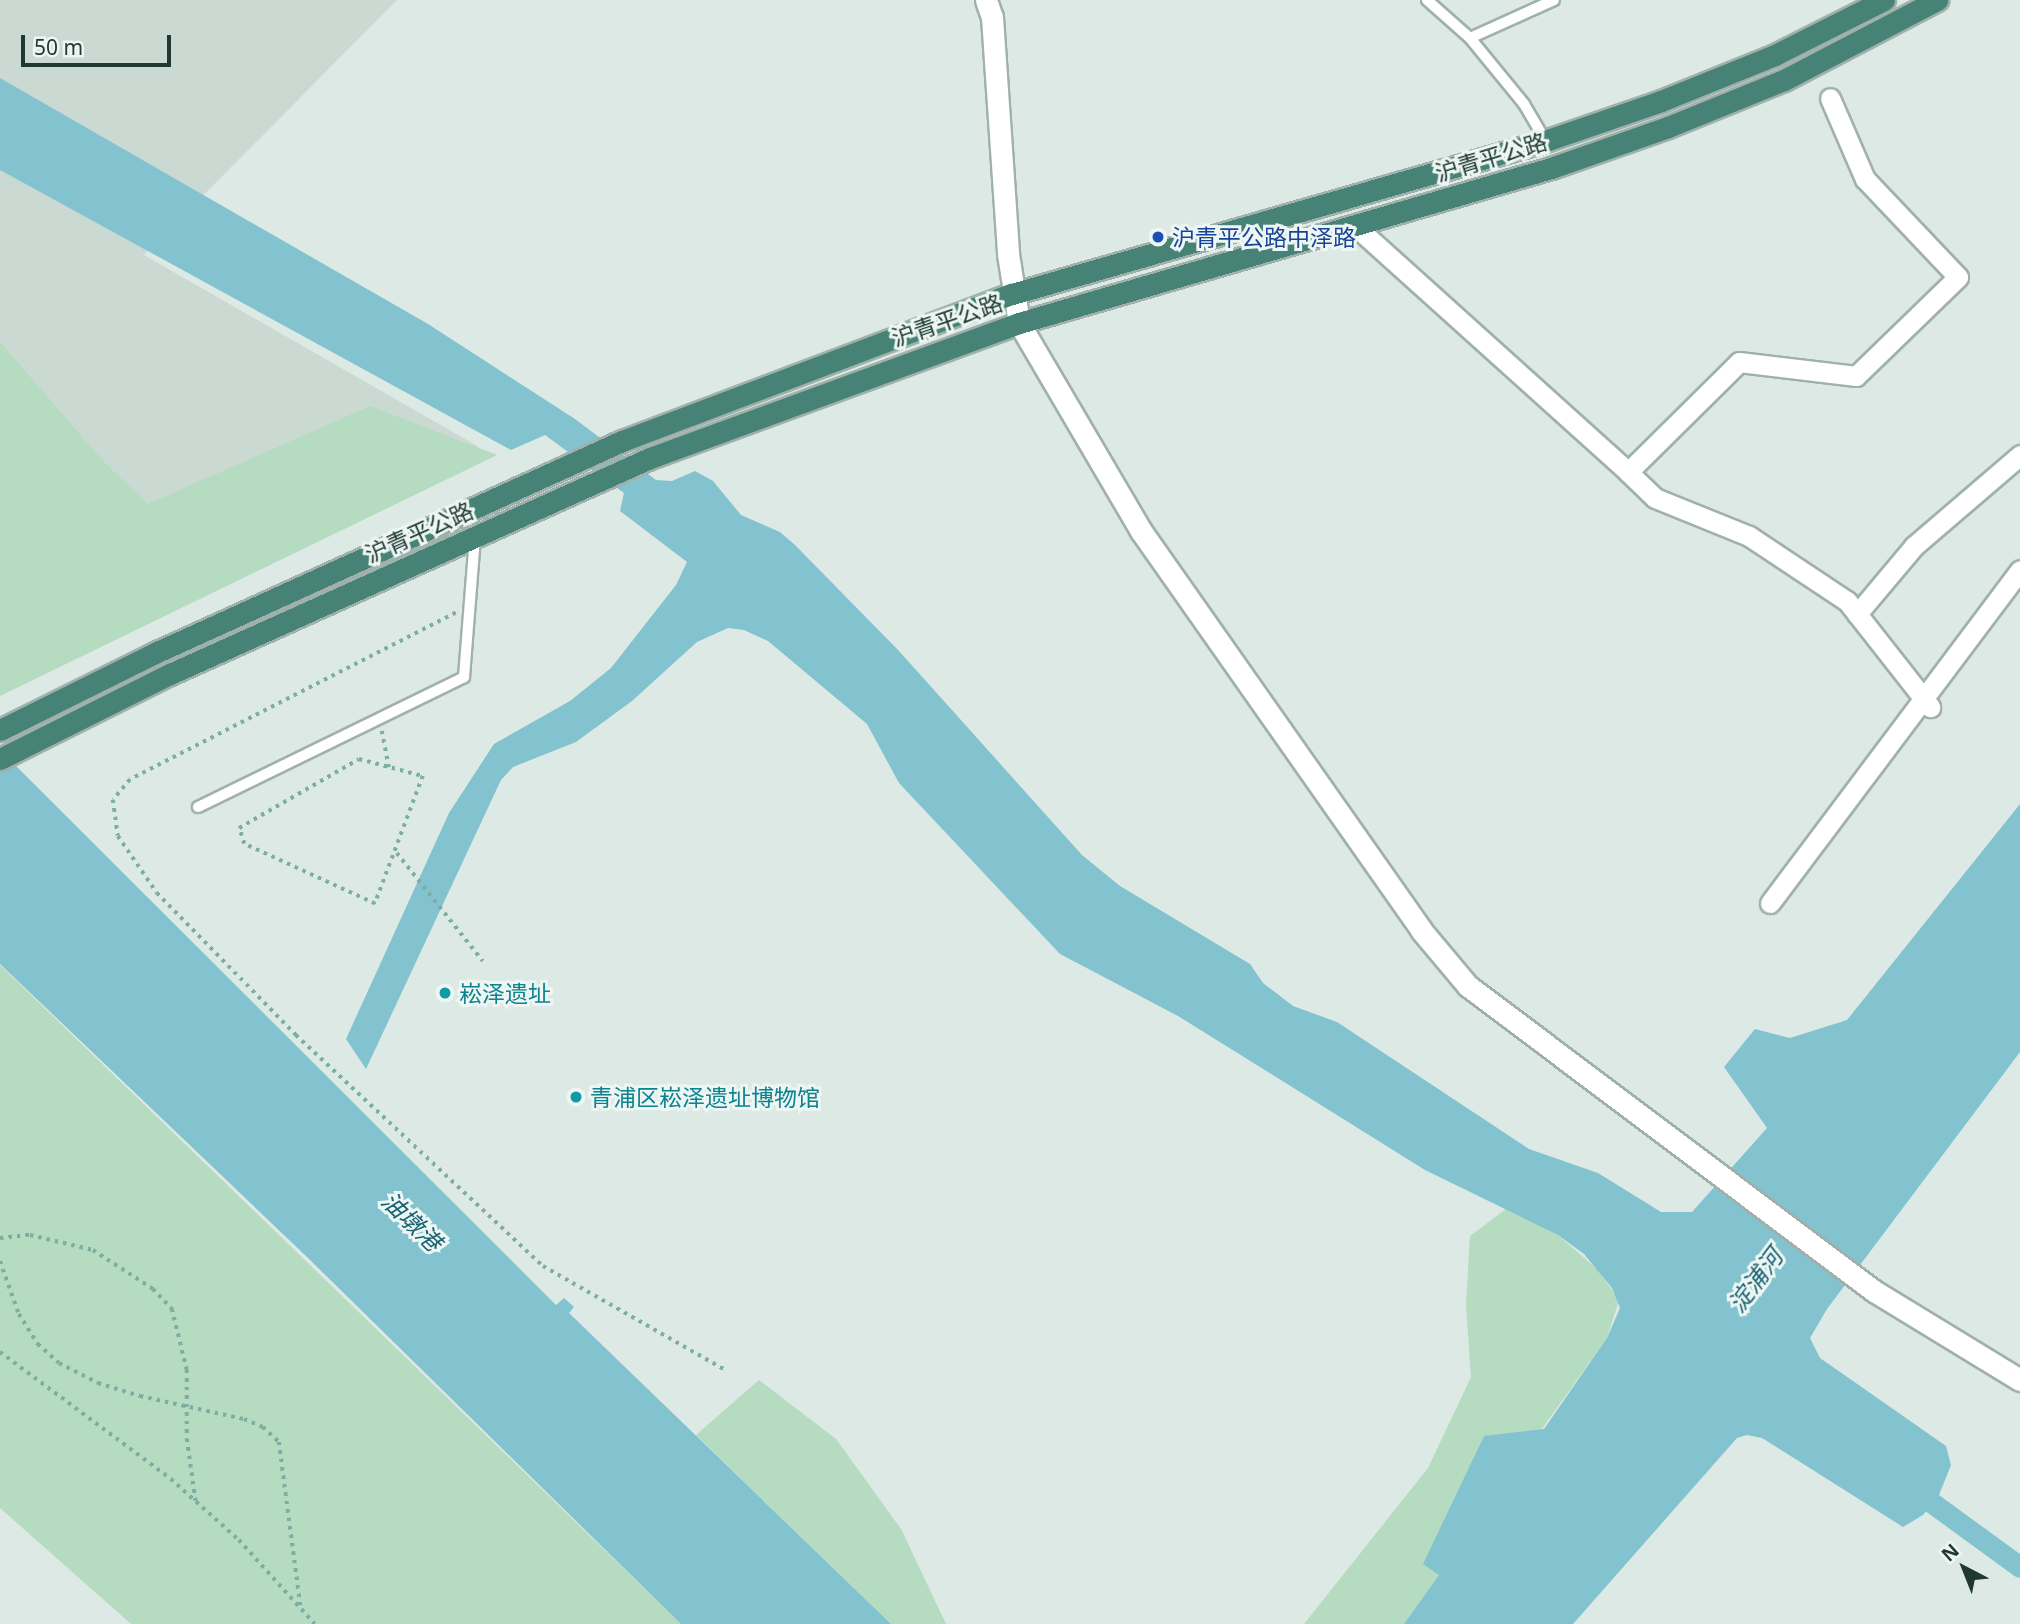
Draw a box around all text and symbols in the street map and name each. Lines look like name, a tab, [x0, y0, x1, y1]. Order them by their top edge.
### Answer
scale bar	[24, 21, 175, 65]
text: 50 m	[34, 33, 83, 61]
street label: 沪青平公路	[1432, 127, 1550, 187]
place label: 沪青平公路中泽路	[1172, 223, 1356, 251]
marker: 沪青平公路中泽路	[1150, 229, 1166, 245]
street label: 沪青平公路	[888, 288, 1006, 352]
street label: 沪青平公路	[361, 496, 477, 568]
place label: 崧泽遗址	[459, 979, 551, 1007]
marker: 崧泽遗址	[437, 985, 453, 1001]
place label: 青浦区崧泽遗址博物馆	[590, 1083, 820, 1111]
marker: 青浦区崧泽遗址博物馆	[568, 1089, 584, 1105]
water label: 油墩港	[376, 1186, 448, 1256]
water label: 淀浦河	[1722, 1243, 1788, 1317]
north arrow	[1929, 1533, 1999, 1603]
text: N	[1936, 1538, 1964, 1567]

